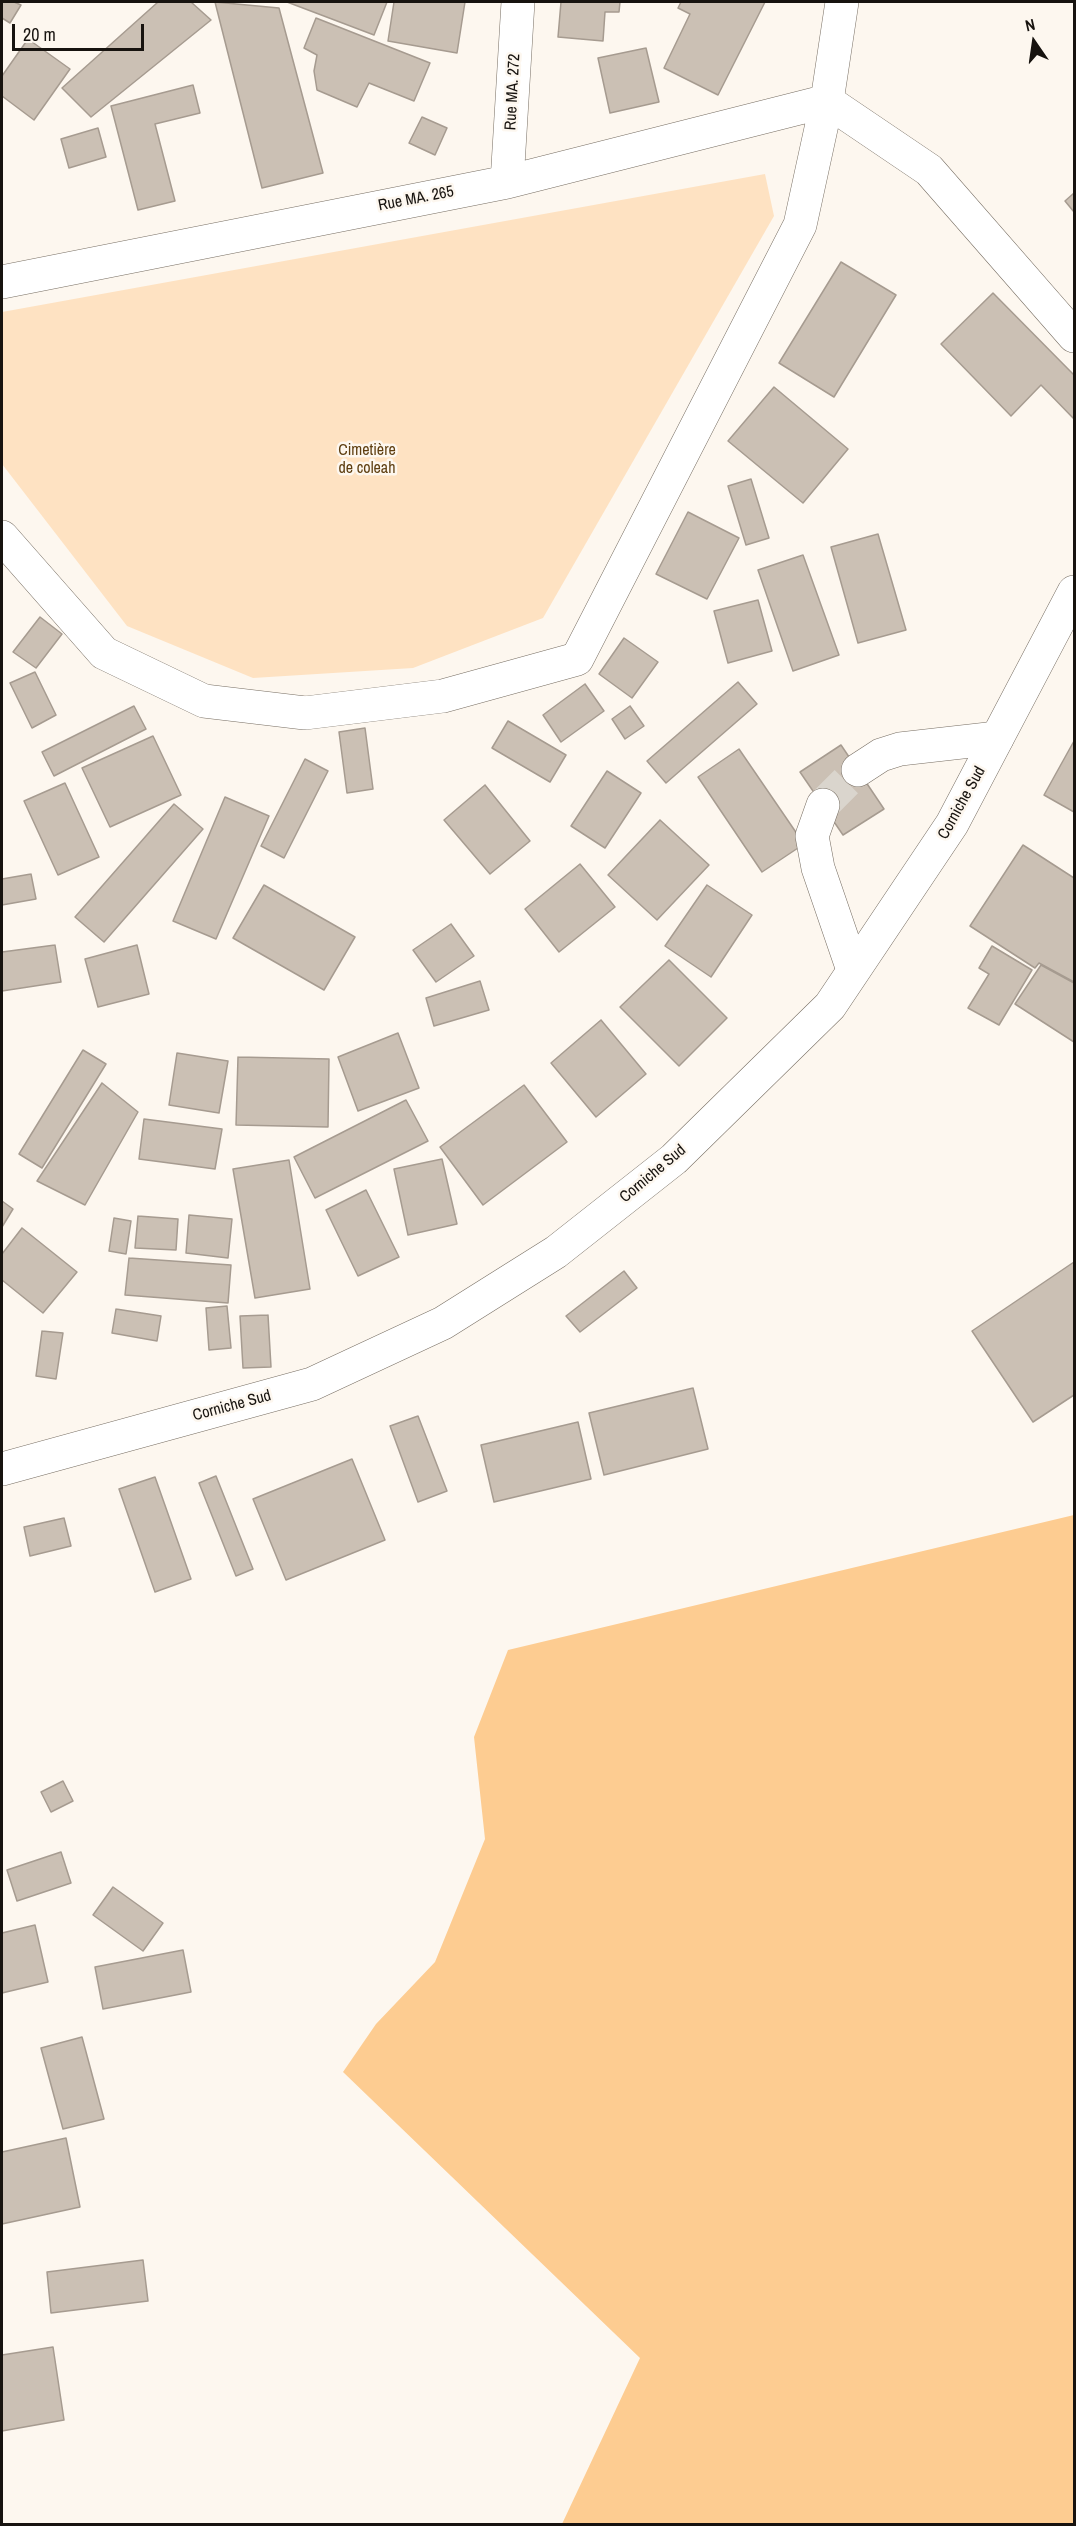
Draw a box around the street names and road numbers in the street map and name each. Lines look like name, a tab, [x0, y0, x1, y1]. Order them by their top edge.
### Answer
street label: Rue MA. 272	[501, 53, 525, 131]
street label: Rue MA. 265	[377, 182, 455, 216]
street label: Corniche Sud	[934, 763, 990, 843]
street label: Corniche Sud	[616, 1141, 690, 1207]
street label: Corniche Sud	[191, 1386, 273, 1426]

